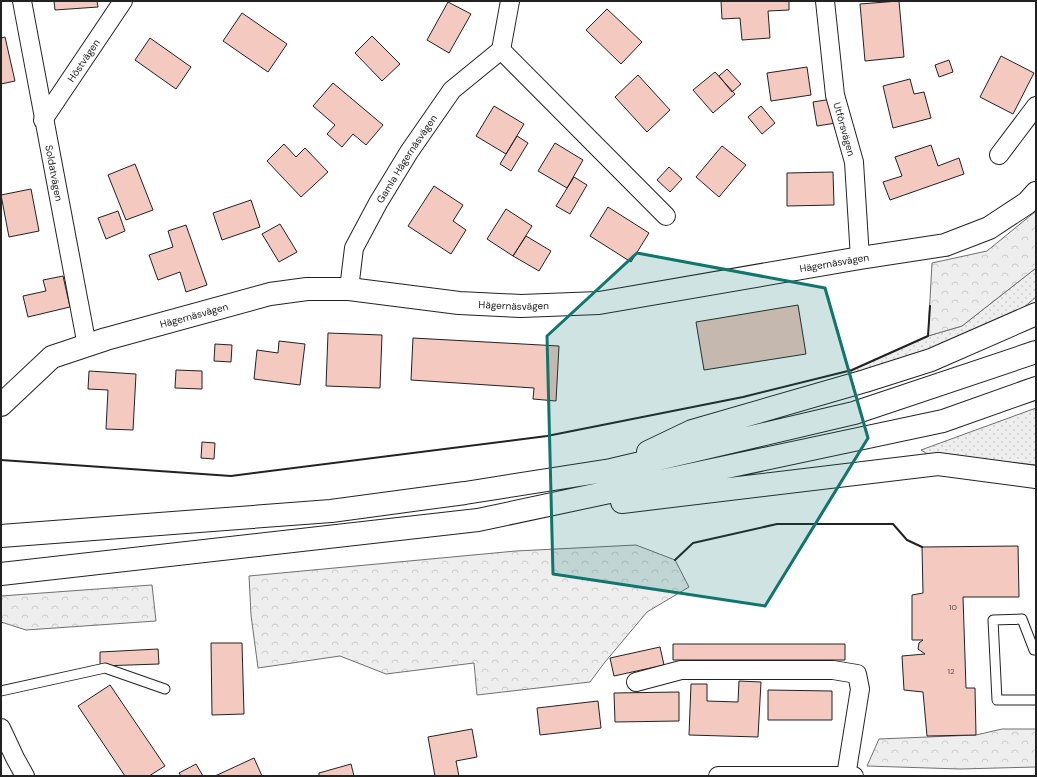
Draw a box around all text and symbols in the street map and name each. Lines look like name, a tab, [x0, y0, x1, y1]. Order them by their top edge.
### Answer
street label: Höstvägen	[65, 36, 103, 84]
street label: Utförsvägen	[830, 101, 858, 158]
street label: Gamla Hägernäsvägen	[374, 112, 440, 205]
street label: Soldatvägen	[42, 144, 66, 202]
street label: Hägernäsvägen	[798, 251, 870, 275]
street label: Hägernäsvägen	[478, 298, 549, 313]
street label: Hägernäsvägen	[158, 300, 230, 331]
house number: 10	[949, 602, 958, 612]
house number: 12	[947, 666, 955, 676]

